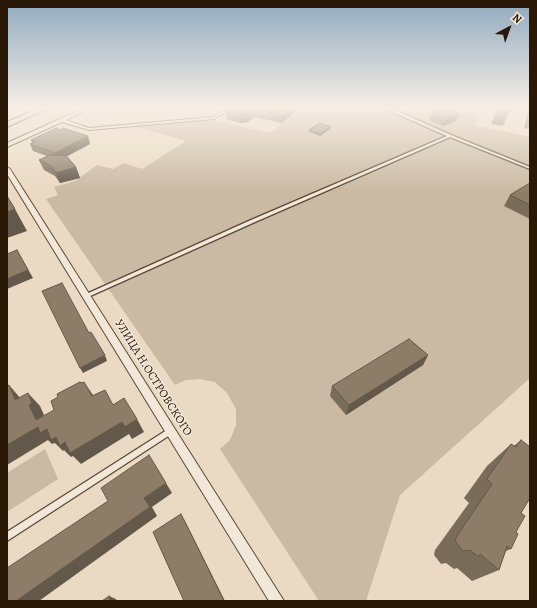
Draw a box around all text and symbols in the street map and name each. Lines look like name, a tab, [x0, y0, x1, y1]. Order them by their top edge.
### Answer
north arrow	[489, 8, 529, 48]
text: N	[509, 10, 525, 27]
street label: УЛИЦА Н.ОСТРОВСКОГО	[111, 317, 195, 439]

